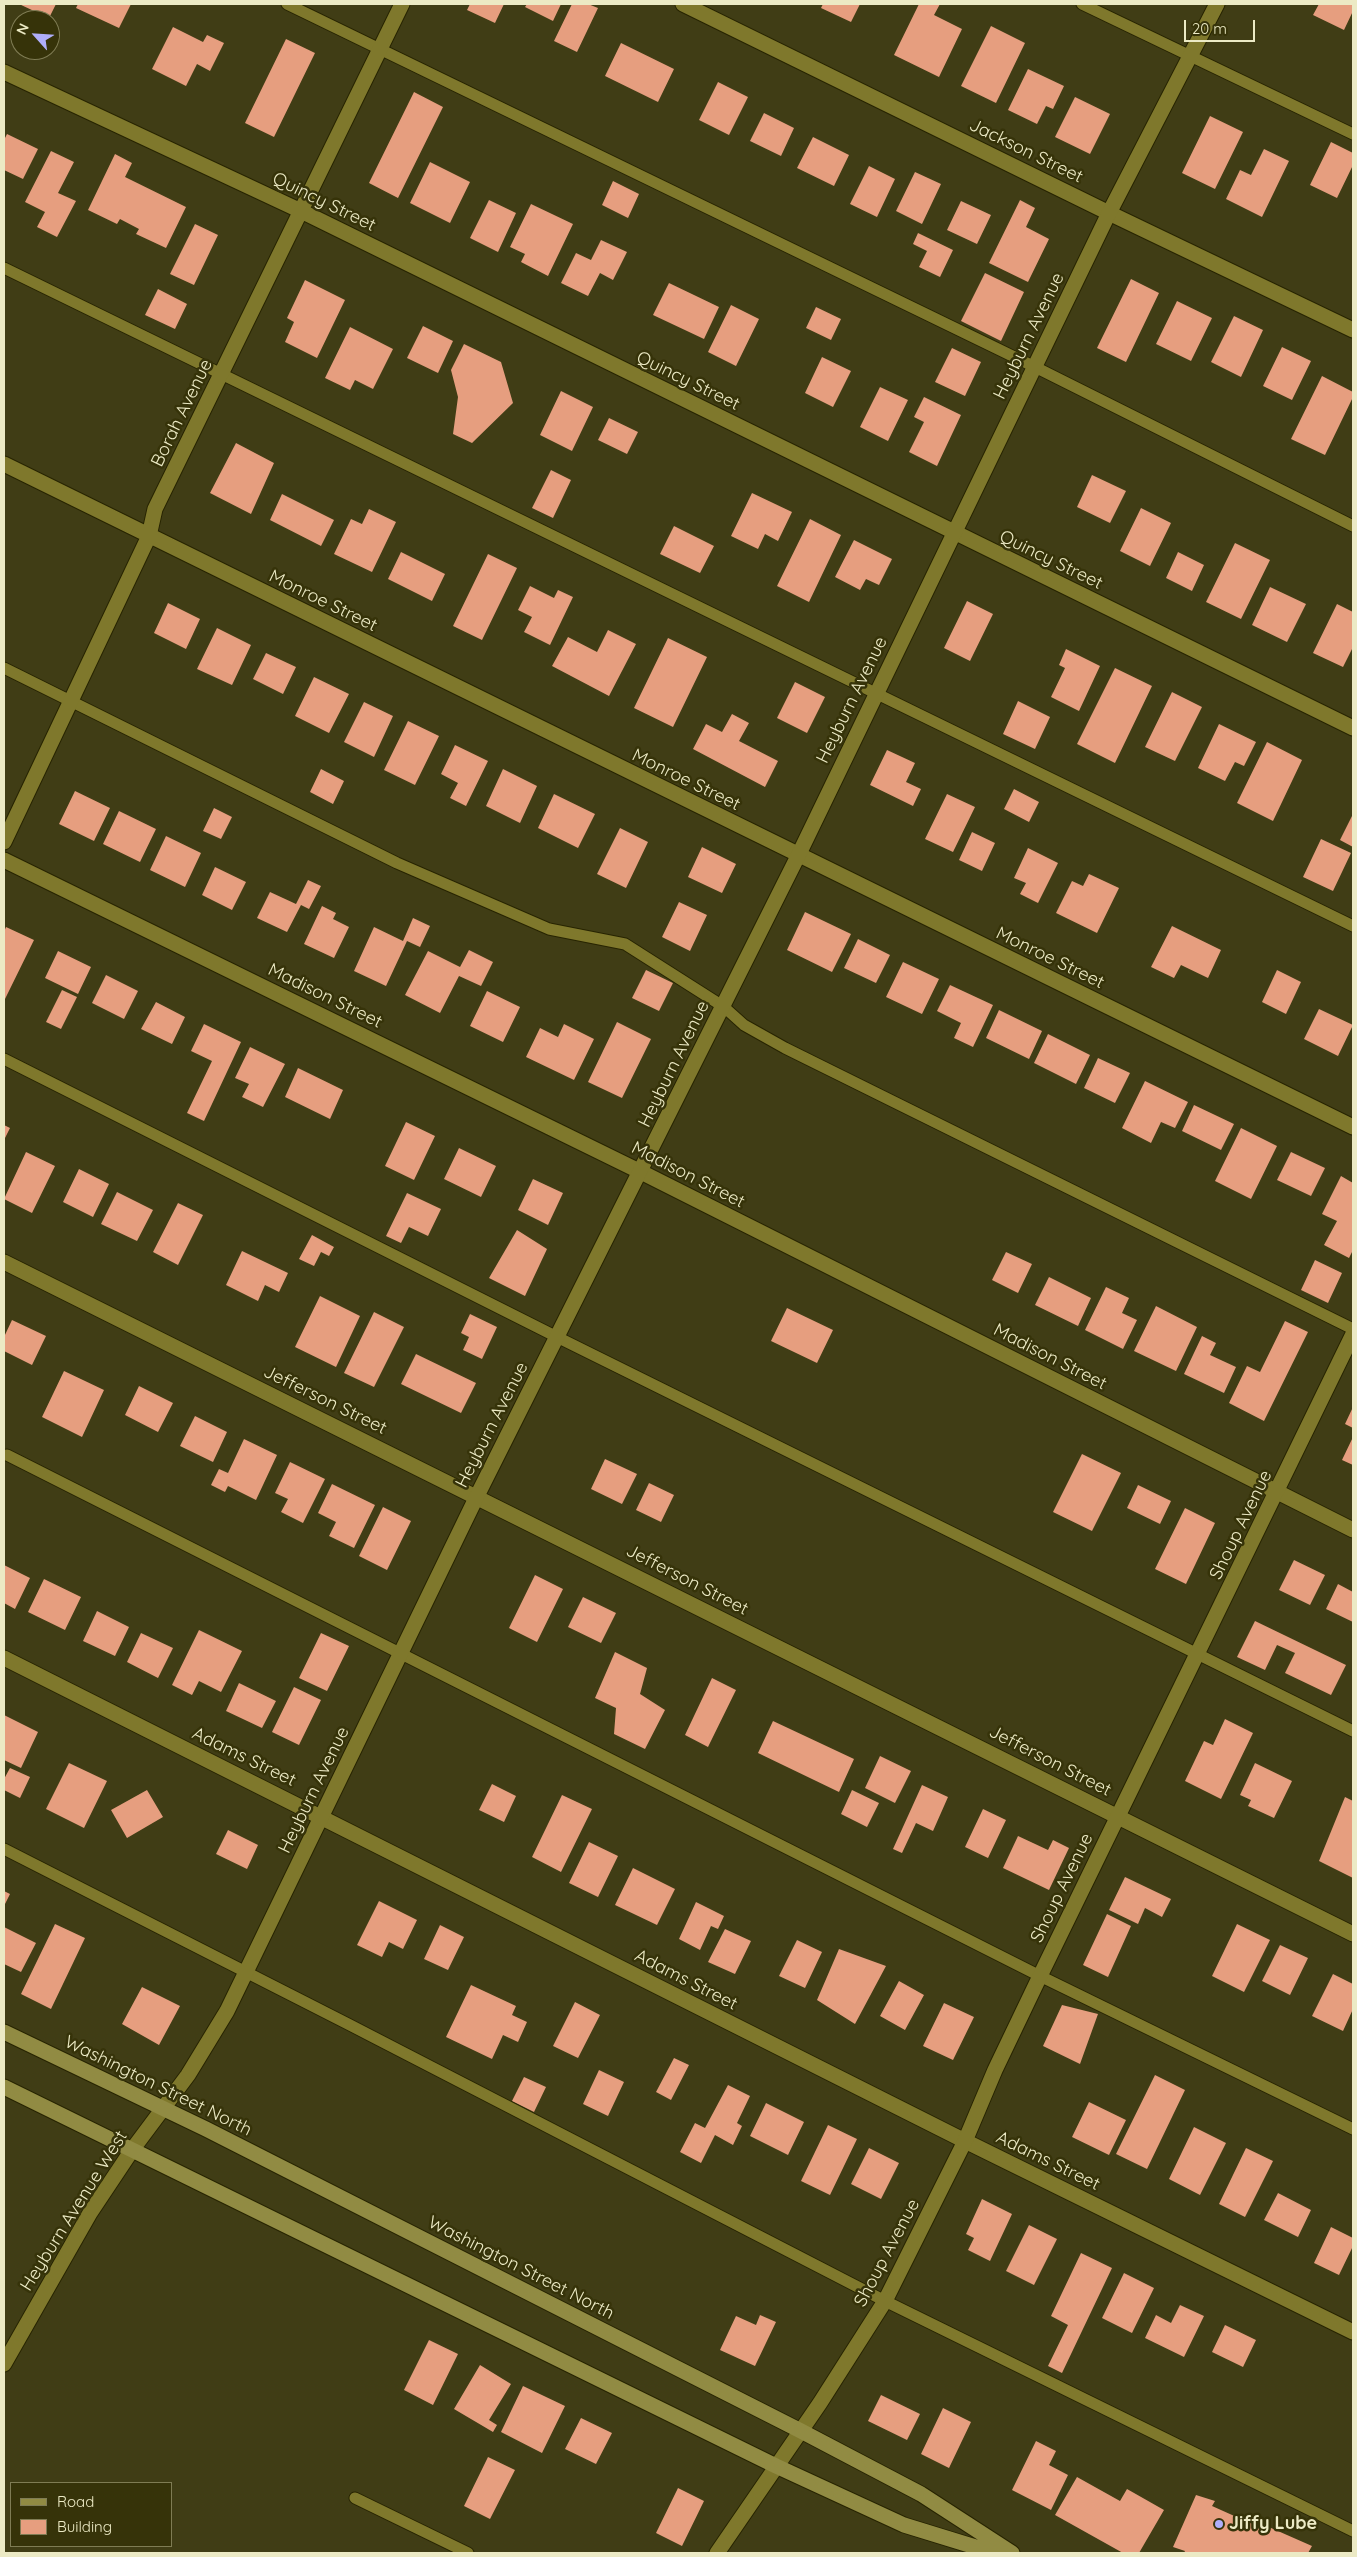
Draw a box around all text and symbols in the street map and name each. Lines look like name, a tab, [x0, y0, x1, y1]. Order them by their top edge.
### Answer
north arrow	[10, 10, 60, 60]
scale bar	[1187, 10, 1258, 42]
text: 20 m	[1192, 19, 1227, 38]
text: N	[12, 20, 33, 37]
street label: Jackson Street	[966, 114, 1086, 188]
street label: Quincy Street	[269, 168, 379, 236]
street label: Heyburn Avenue	[989, 269, 1069, 403]
street label: Quincy Street	[633, 347, 743, 415]
street label: Borah Avenue	[147, 356, 217, 470]
street label: Quincy Street	[996, 526, 1106, 594]
street label: Monroe Street	[265, 565, 381, 637]
street label: Heyburn Avenue	[812, 633, 892, 767]
street label: Monroe Street	[628, 744, 744, 816]
street label: Monroe Street	[992, 922, 1108, 994]
street label: Madison Street	[264, 959, 386, 1033]
street label: Heyburn Avenue	[634, 997, 714, 1131]
street label: Madison Street	[628, 1137, 748, 1213]
street label: Madison Street	[990, 1319, 1110, 1395]
street label: Heyburn Avenue	[451, 1359, 533, 1491]
street label: Jefferson Street	[260, 1361, 390, 1439]
street label: Shoup Avenue	[1205, 1467, 1277, 1583]
street label: Jefferson Street	[622, 1540, 752, 1620]
street label: Jefferson Street	[985, 1721, 1115, 1801]
street label: Adams Street	[189, 1723, 299, 1791]
street label: Heyburn Avenue	[274, 1723, 354, 1857]
street label: Shoup Avenue	[1026, 1830, 1098, 1946]
street label: Adams Street	[631, 1945, 741, 2015]
street label: Washington Street North	[61, 2031, 255, 2141]
street label: Heyburn Avenue West	[16, 2127, 132, 2295]
street label: Adams Street	[993, 2127, 1103, 2195]
street label: Shoup Avenue	[850, 2195, 924, 2311]
street label: Washington Street North	[424, 2212, 618, 2324]
legend	[10, 2482, 172, 2547]
text: Road	[57, 2492, 94, 2511]
place label: Jiffy Lube	[1229, 2513, 1317, 2535]
text: Building	[57, 2517, 112, 2536]
marker: Jiffy Lube	[1213, 2518, 1225, 2530]

